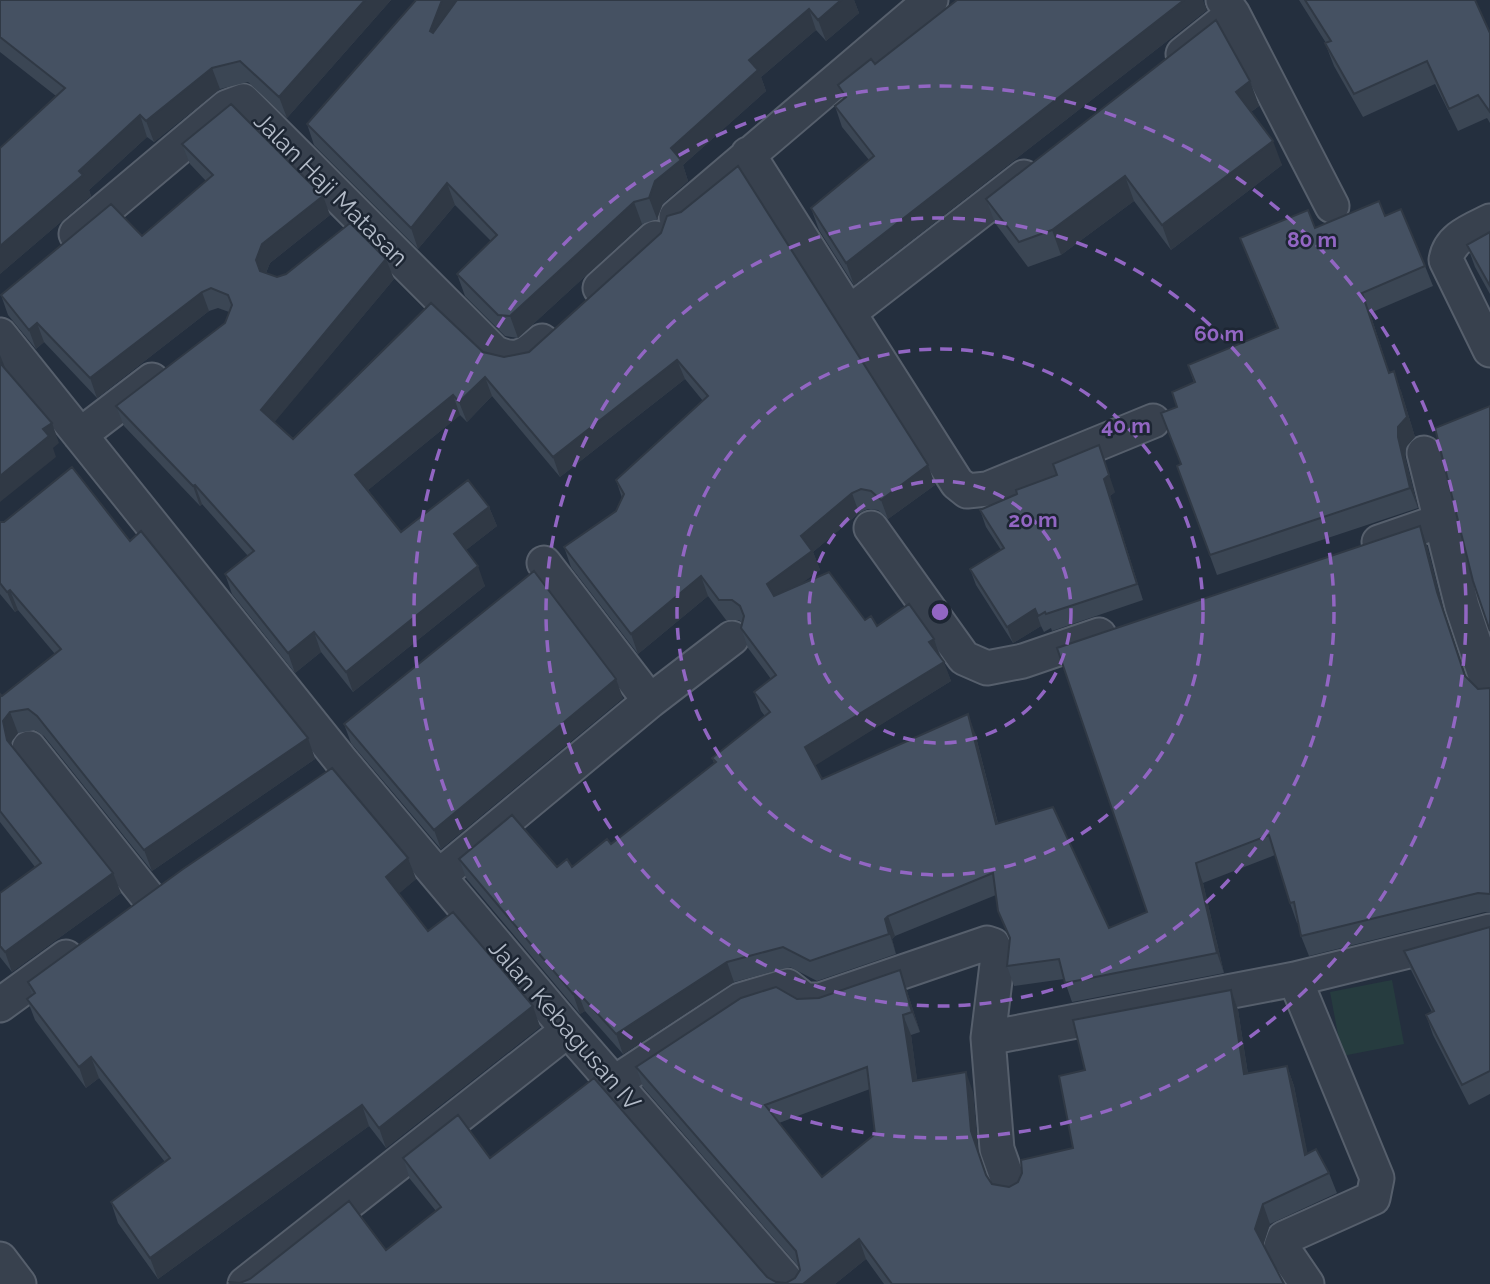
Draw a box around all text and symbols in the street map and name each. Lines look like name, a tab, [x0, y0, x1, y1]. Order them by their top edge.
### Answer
street label: Jalan Haji Matasan	[248, 106, 414, 272]
text: 80 m	[1287, 227, 1337, 252]
text: 60 m	[1194, 321, 1244, 346]
text: 40 m	[1101, 413, 1151, 438]
text: 20 m	[1008, 507, 1058, 532]
centre of rings	[928, 600, 952, 624]
street label: Jalan Kebagusan IV	[483, 934, 647, 1116]

